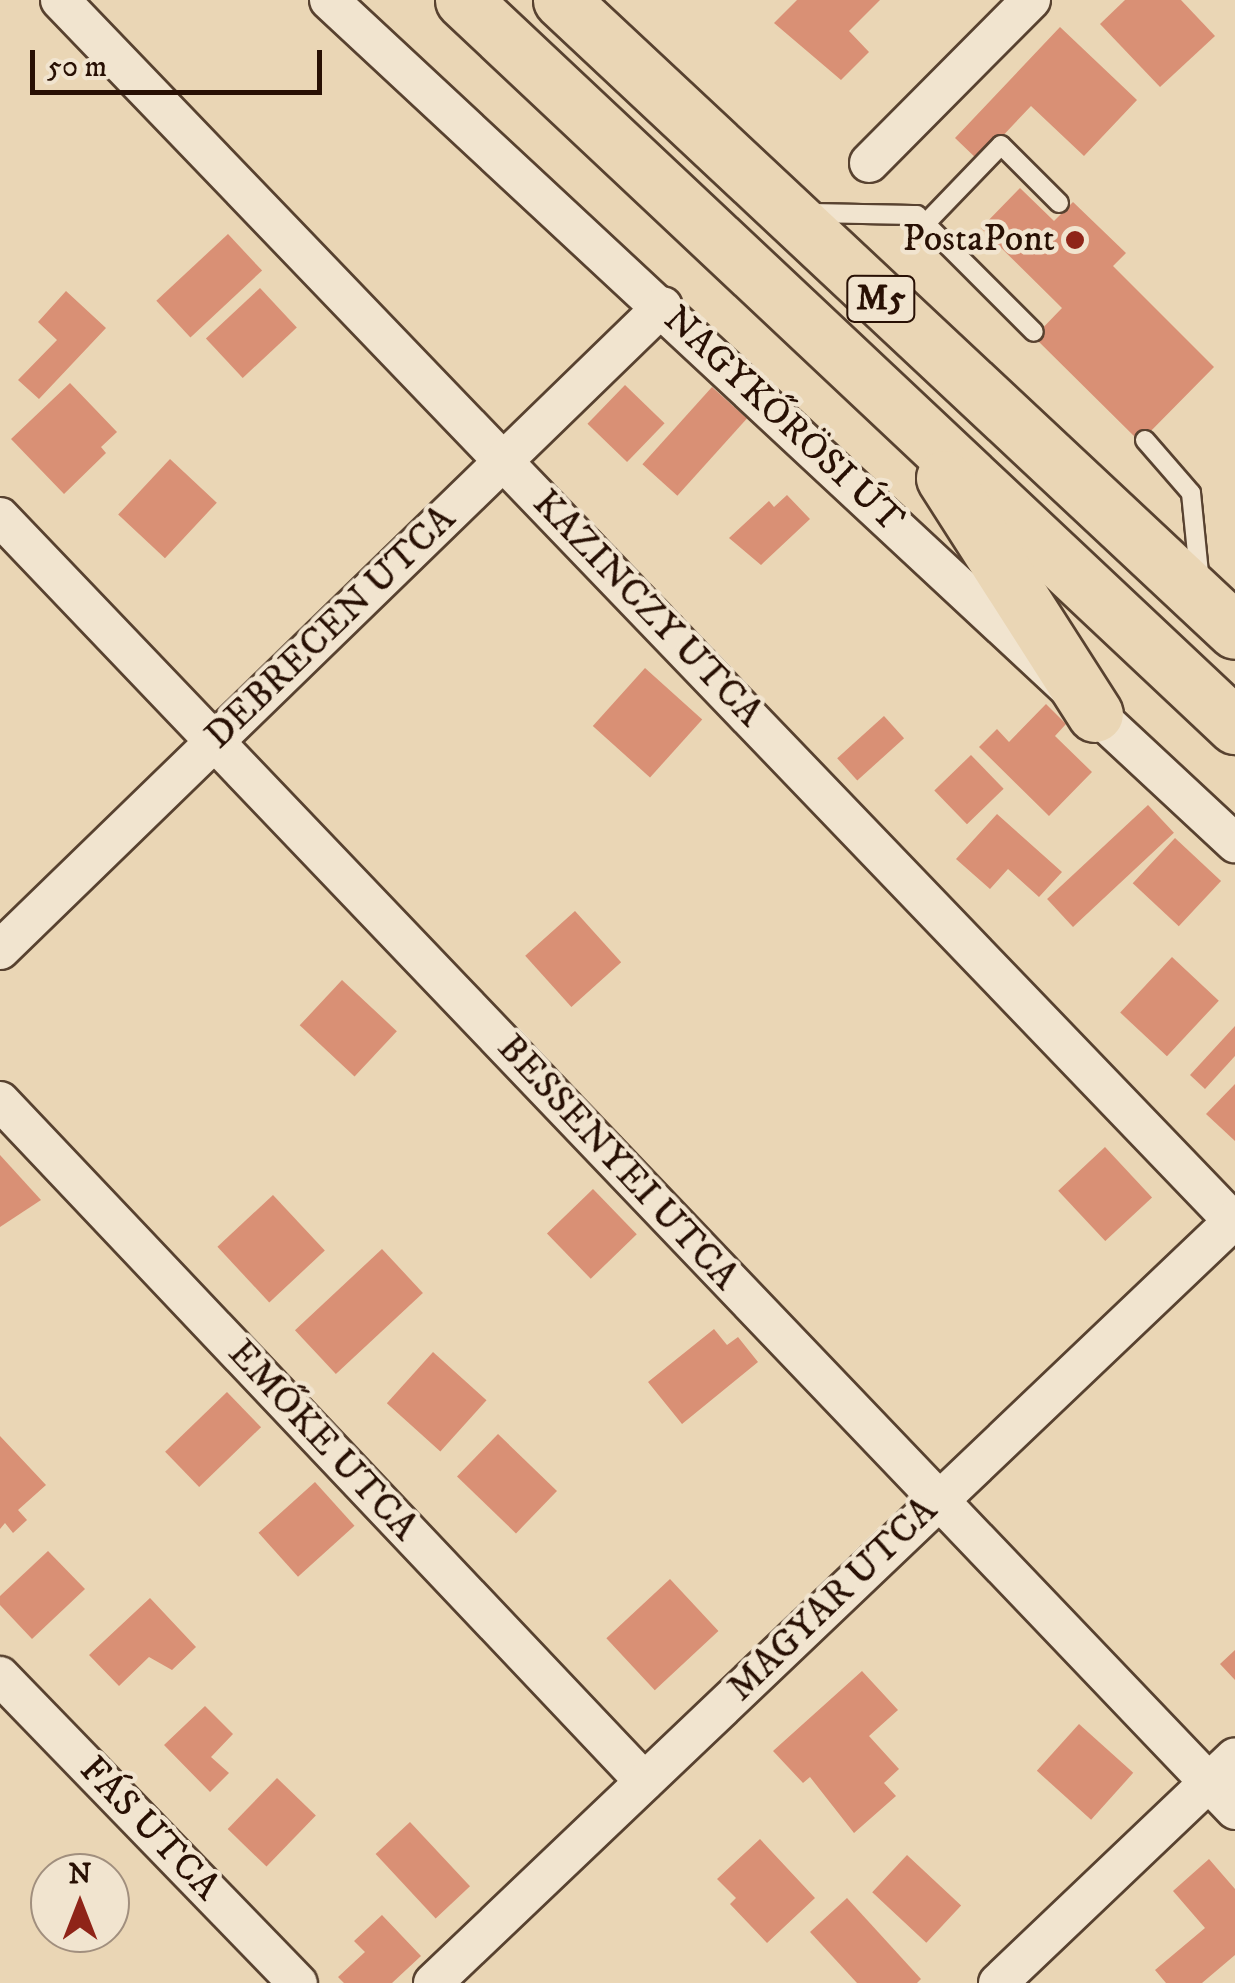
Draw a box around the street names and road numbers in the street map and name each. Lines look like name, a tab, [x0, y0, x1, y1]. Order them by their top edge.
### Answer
road number: M5	[846, 269, 916, 329]
street label: NAGYKŐRÖSI ÚT	[654, 297, 912, 543]
street label: KAZINCZY UTCA	[522, 481, 772, 737]
street label: DEBRECEN UTCA	[196, 497, 466, 759]
street label: BESSENYEI UTCA	[487, 1026, 747, 1300]
street label: EMŐKE UTCA	[218, 1331, 426, 1551]
street label: MAGYAR UTCA	[719, 1489, 947, 1711]
street label: FÁS UTCA	[69, 1748, 229, 1910]

